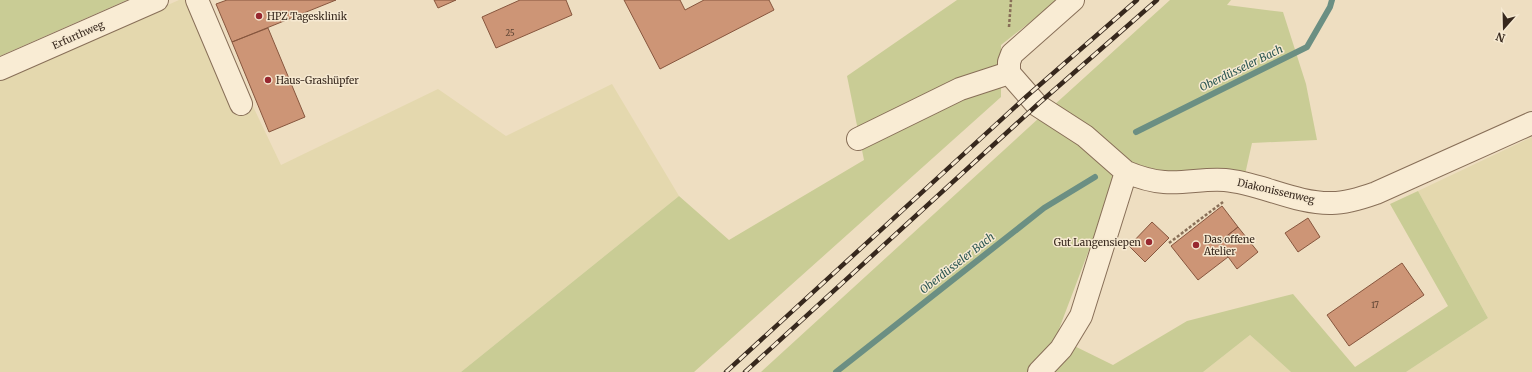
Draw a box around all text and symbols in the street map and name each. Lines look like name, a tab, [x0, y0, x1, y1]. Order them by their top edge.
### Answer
north arrow	[1484, 8, 1524, 48]
place label: HPZ Tagesklinik	[267, 10, 348, 23]
marker: HPZ Tagesklinik	[254, 11, 264, 21]
street label: Erfurthweg	[50, 18, 106, 52]
house number: 25	[505, 28, 515, 38]
text: N	[1494, 29, 1507, 45]
water label: Oberdüsseler Bach	[1197, 42, 1285, 94]
place label: Haus-Grashüpfer	[276, 74, 359, 87]
marker: Haus-Grashüpfer	[263, 75, 273, 85]
street label: Diakonissenweg	[1236, 176, 1316, 206]
water label: Oberdüsseler Bach	[917, 229, 997, 297]
place label: Das offene Atelier	[1203, 233, 1255, 258]
place label: Gut Langensiepen	[1054, 236, 1141, 249]
marker: Gut Langensiepen	[1144, 237, 1154, 247]
marker: Das offene Atelier	[1191, 240, 1201, 250]
house number: 17	[1371, 300, 1379, 310]

